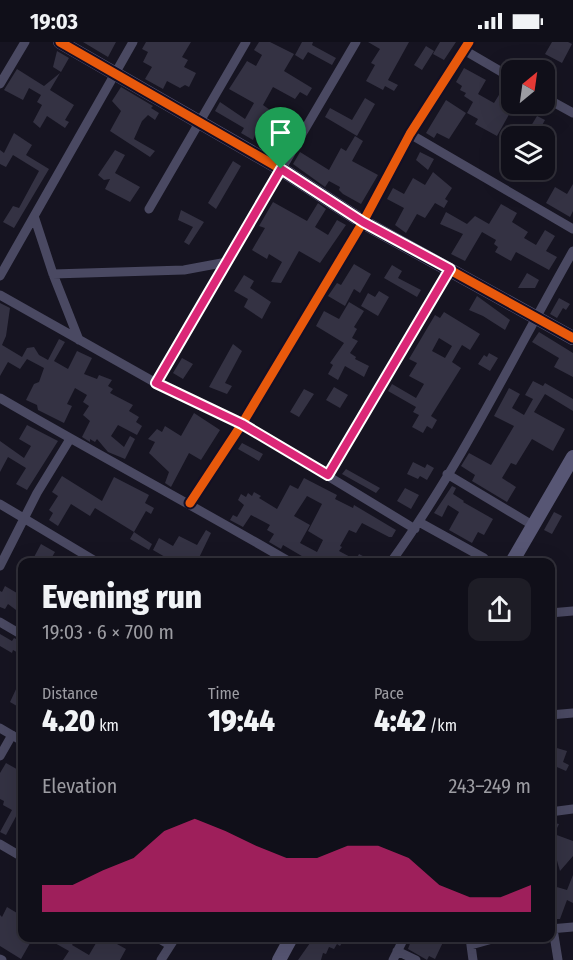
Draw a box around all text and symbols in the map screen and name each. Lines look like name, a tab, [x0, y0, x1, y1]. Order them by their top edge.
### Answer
text: 19:03	[30, 8, 78, 35]
north arrow	[501, 60, 555, 114]
map controls	[501, 60, 555, 180]
pin	[255, 107, 306, 169]
icon: arrive	[264, 116, 297, 149]
button: layers	[501, 126, 555, 180]
text: Evening run	[42, 577, 202, 617]
button: share	[468, 578, 531, 641]
text: 19:03 · 6 × 700 m	[42, 620, 174, 644]
text: Distance	[42, 684, 98, 703]
text: Time	[208, 684, 240, 703]
text: Pace	[374, 684, 404, 703]
text: 4.20	[42, 703, 95, 739]
text: 19:44	[208, 703, 275, 739]
text: 4:42	[374, 703, 426, 739]
text: km	[95, 716, 119, 735]
text: /km	[426, 716, 457, 735]
text: Elevation	[42, 774, 117, 798]
text: 243–249 m	[448, 774, 531, 798]

